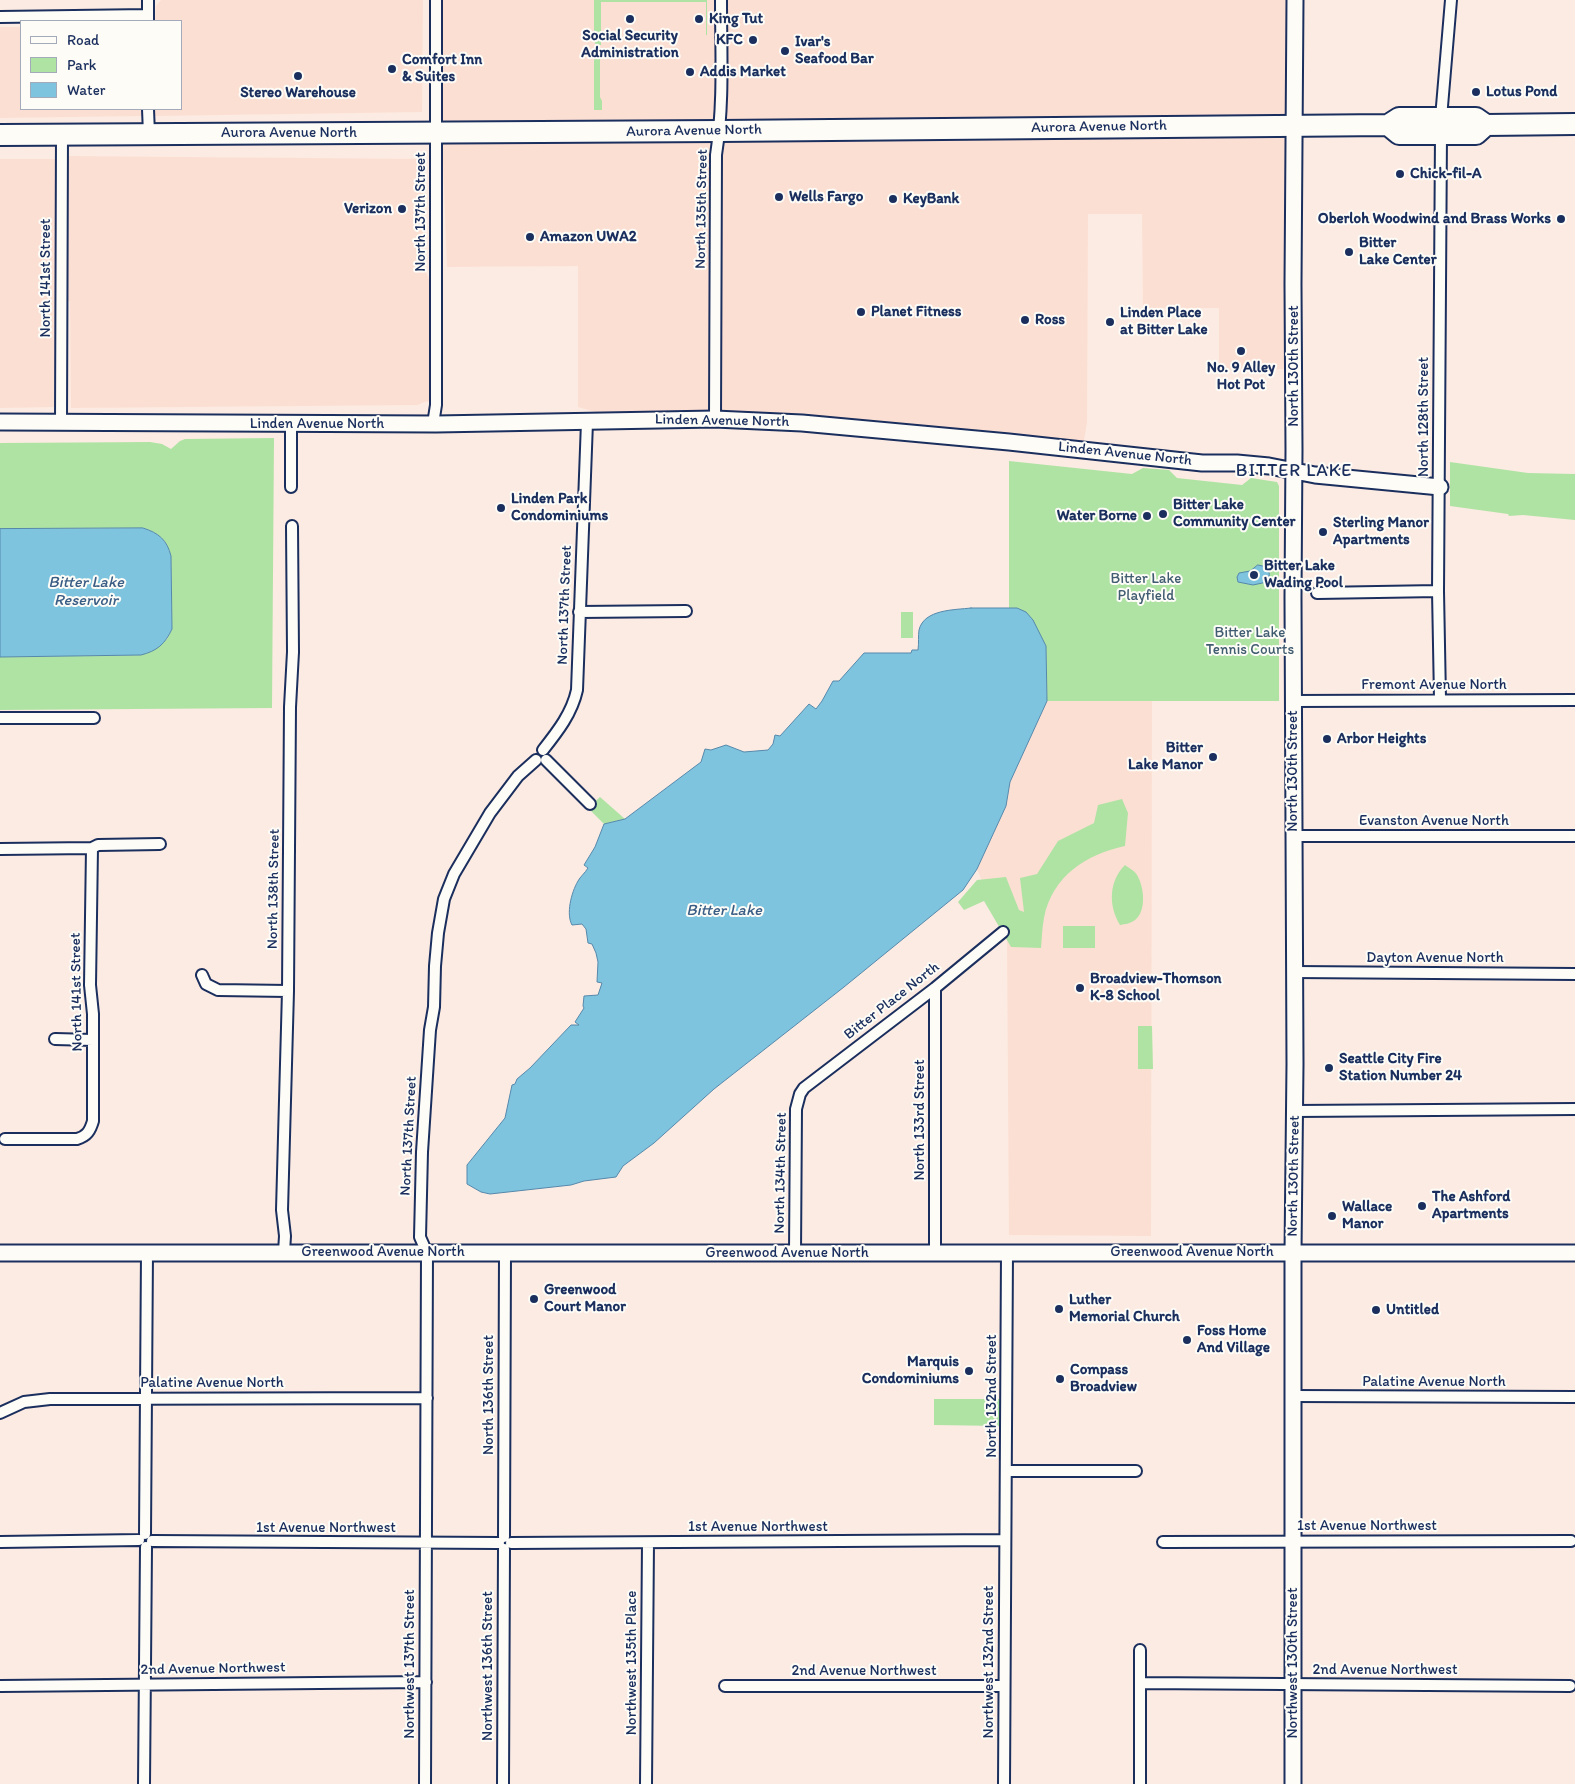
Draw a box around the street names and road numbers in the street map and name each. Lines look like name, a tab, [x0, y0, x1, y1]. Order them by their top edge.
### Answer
street label: Aurora Avenue North	[1031, 117, 1167, 137]
street label: Aurora Avenue North	[626, 121, 762, 141]
street label: Aurora Avenue North	[221, 124, 357, 142]
street label: North 135th Street	[692, 149, 712, 269]
street label: North 137th Street	[412, 152, 430, 272]
street label: North 141st Street	[37, 219, 55, 337]
street label: North 130th Street	[1285, 305, 1303, 427]
street label: North 128th Street	[1415, 357, 1433, 477]
street label: Linden Avenue North	[655, 411, 789, 431]
street label: Linden Avenue North	[250, 415, 384, 433]
street label: Linden Avenue North	[1057, 438, 1193, 470]
street label: North 137th Street	[554, 545, 576, 665]
street label: Fremont Avenue North	[1361, 676, 1507, 694]
street label: North 130th Street	[1284, 710, 1302, 832]
street label: Evanston Avenue North	[1359, 812, 1509, 830]
street label: North 138th Street	[264, 829, 284, 949]
street label: North 141st Street	[67, 932, 87, 1052]
street label: Dayton Avenue North	[1366, 949, 1504, 967]
street label: Bitter Place North	[841, 958, 943, 1044]
street label: North 133rd Street	[911, 1059, 929, 1181]
street label: North 137th Street	[397, 1076, 421, 1196]
street label: North 134th Street	[771, 1112, 791, 1234]
street label: North 130th Street	[1284, 1115, 1304, 1237]
street label: Greenwood Avenue North	[301, 1243, 465, 1261]
street label: Greenwood Avenue North	[1110, 1243, 1274, 1261]
street label: Greenwood Avenue North	[705, 1244, 869, 1262]
street label: North 132nd Street	[983, 1334, 1001, 1458]
street label: North 136th Street	[480, 1335, 498, 1455]
street label: Palatine Avenue North	[1362, 1373, 1506, 1391]
street label: Palatine Avenue North	[140, 1374, 284, 1392]
street label: 1st Avenue Northwest	[1297, 1517, 1437, 1535]
street label: 1st Avenue Northwest	[688, 1518, 828, 1536]
street label: 1st Avenue Northwest	[256, 1519, 396, 1537]
street label: Northwest 132nd Street	[980, 1586, 998, 1738]
street label: Northwest 130th Street	[1284, 1587, 1302, 1739]
street label: Northwest 137th Street	[401, 1589, 419, 1739]
street label: Northwest 136th Street	[479, 1591, 497, 1741]
street label: Northwest 135th Place	[623, 1591, 641, 1735]
street label: 2nd Avenue Northwest	[140, 1659, 286, 1679]
street label: 2nd Avenue Northwest	[1312, 1661, 1458, 1679]
street label: 2nd Avenue Northwest	[791, 1662, 937, 1680]

